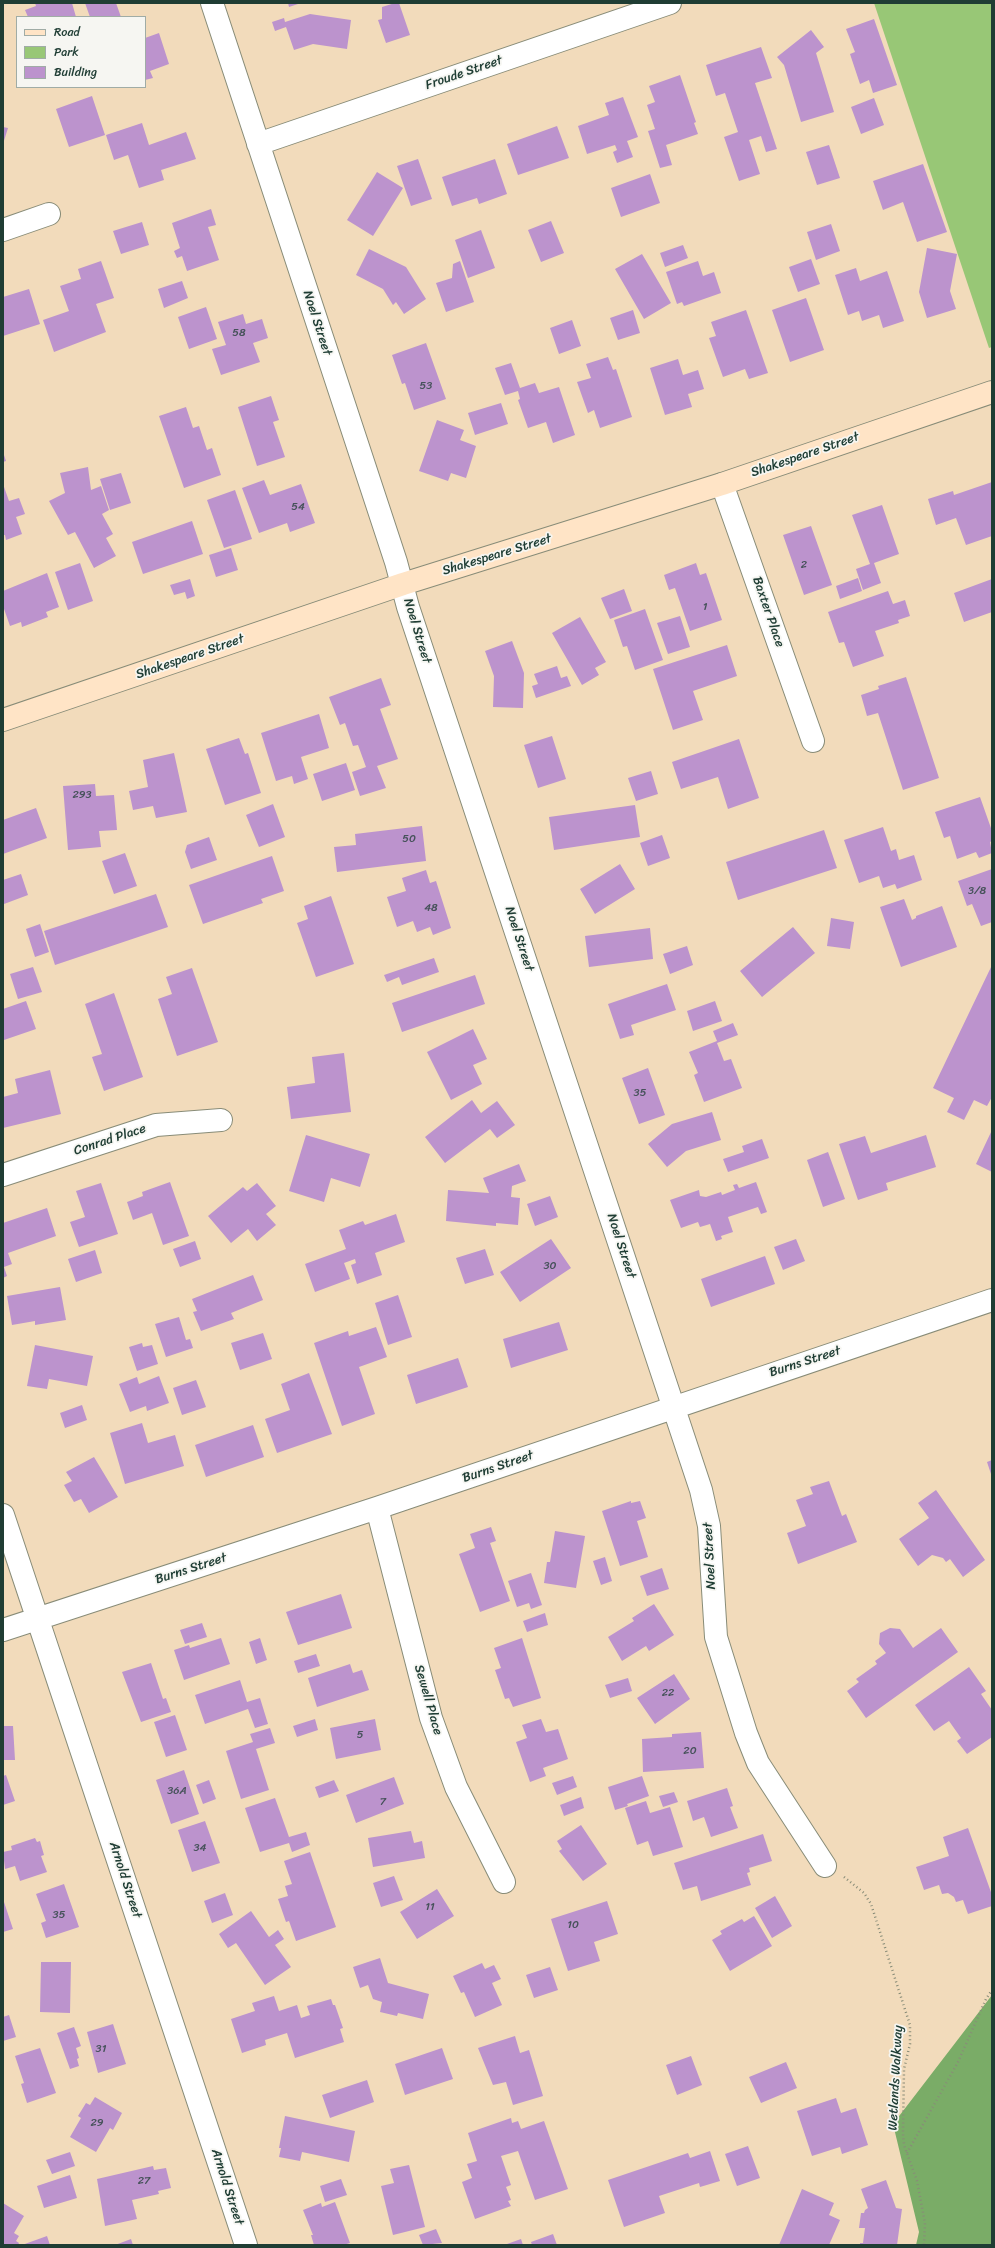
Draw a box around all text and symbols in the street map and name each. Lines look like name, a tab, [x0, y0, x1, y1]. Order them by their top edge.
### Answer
legend	[16, 16, 146, 88]
text: Road	[54, 21, 80, 43]
text: Park	[54, 41, 79, 63]
street label: Froude Street	[424, 53, 504, 93]
text: Building	[54, 61, 97, 83]
street label: Noel Street	[299, 289, 335, 357]
house number: 58	[232, 326, 246, 340]
house number: 53	[420, 379, 432, 393]
street label: Shakespeare Street	[749, 429, 861, 481]
house number: 54	[291, 500, 305, 514]
street label: Shakespeare Street	[441, 531, 553, 579]
house number: 2	[801, 558, 807, 572]
street label: Baxter Place	[749, 575, 787, 649]
street label: Noel Street	[400, 597, 434, 665]
house number: 1	[703, 600, 707, 614]
street label: Shakespeare Street	[134, 631, 246, 683]
house number: 293	[72, 788, 92, 802]
house number: 50	[402, 832, 416, 846]
house number: 3/8	[968, 884, 986, 898]
house number: 48	[424, 901, 438, 915]
street label: Noel Street	[501, 905, 537, 973]
house number: 35	[634, 1086, 646, 1100]
street label: Conrad Place	[72, 1121, 148, 1159]
street label: Noel Street	[603, 1212, 639, 1280]
house number: 30	[544, 1259, 556, 1273]
street label: Burns Street	[767, 1343, 843, 1381]
street label: Burns Street	[460, 1448, 536, 1486]
street label: Noel Street	[700, 1522, 720, 1590]
street label: Burns Street	[153, 1550, 229, 1588]
street label: Sewell Place	[410, 1663, 446, 1737]
house number: 22	[662, 1686, 674, 1700]
house number: 5	[357, 1728, 363, 1742]
house number: 20	[683, 1744, 697, 1758]
house number: 36A	[167, 1784, 187, 1798]
house number: 7	[380, 1795, 386, 1809]
street label: Arnold Street	[105, 1840, 145, 1920]
house number: 34	[194, 1841, 206, 1855]
house number: 11	[425, 1900, 435, 1914]
house number: 35	[53, 1908, 65, 1922]
house number: 10	[567, 1918, 579, 1932]
street label: Wetlands Walkway	[885, 2025, 907, 2131]
house number: 31	[96, 2042, 106, 2056]
house number: 29	[90, 2116, 104, 2130]
street label: Arnold Street	[207, 2147, 247, 2227]
house number: 27	[138, 2174, 150, 2188]

